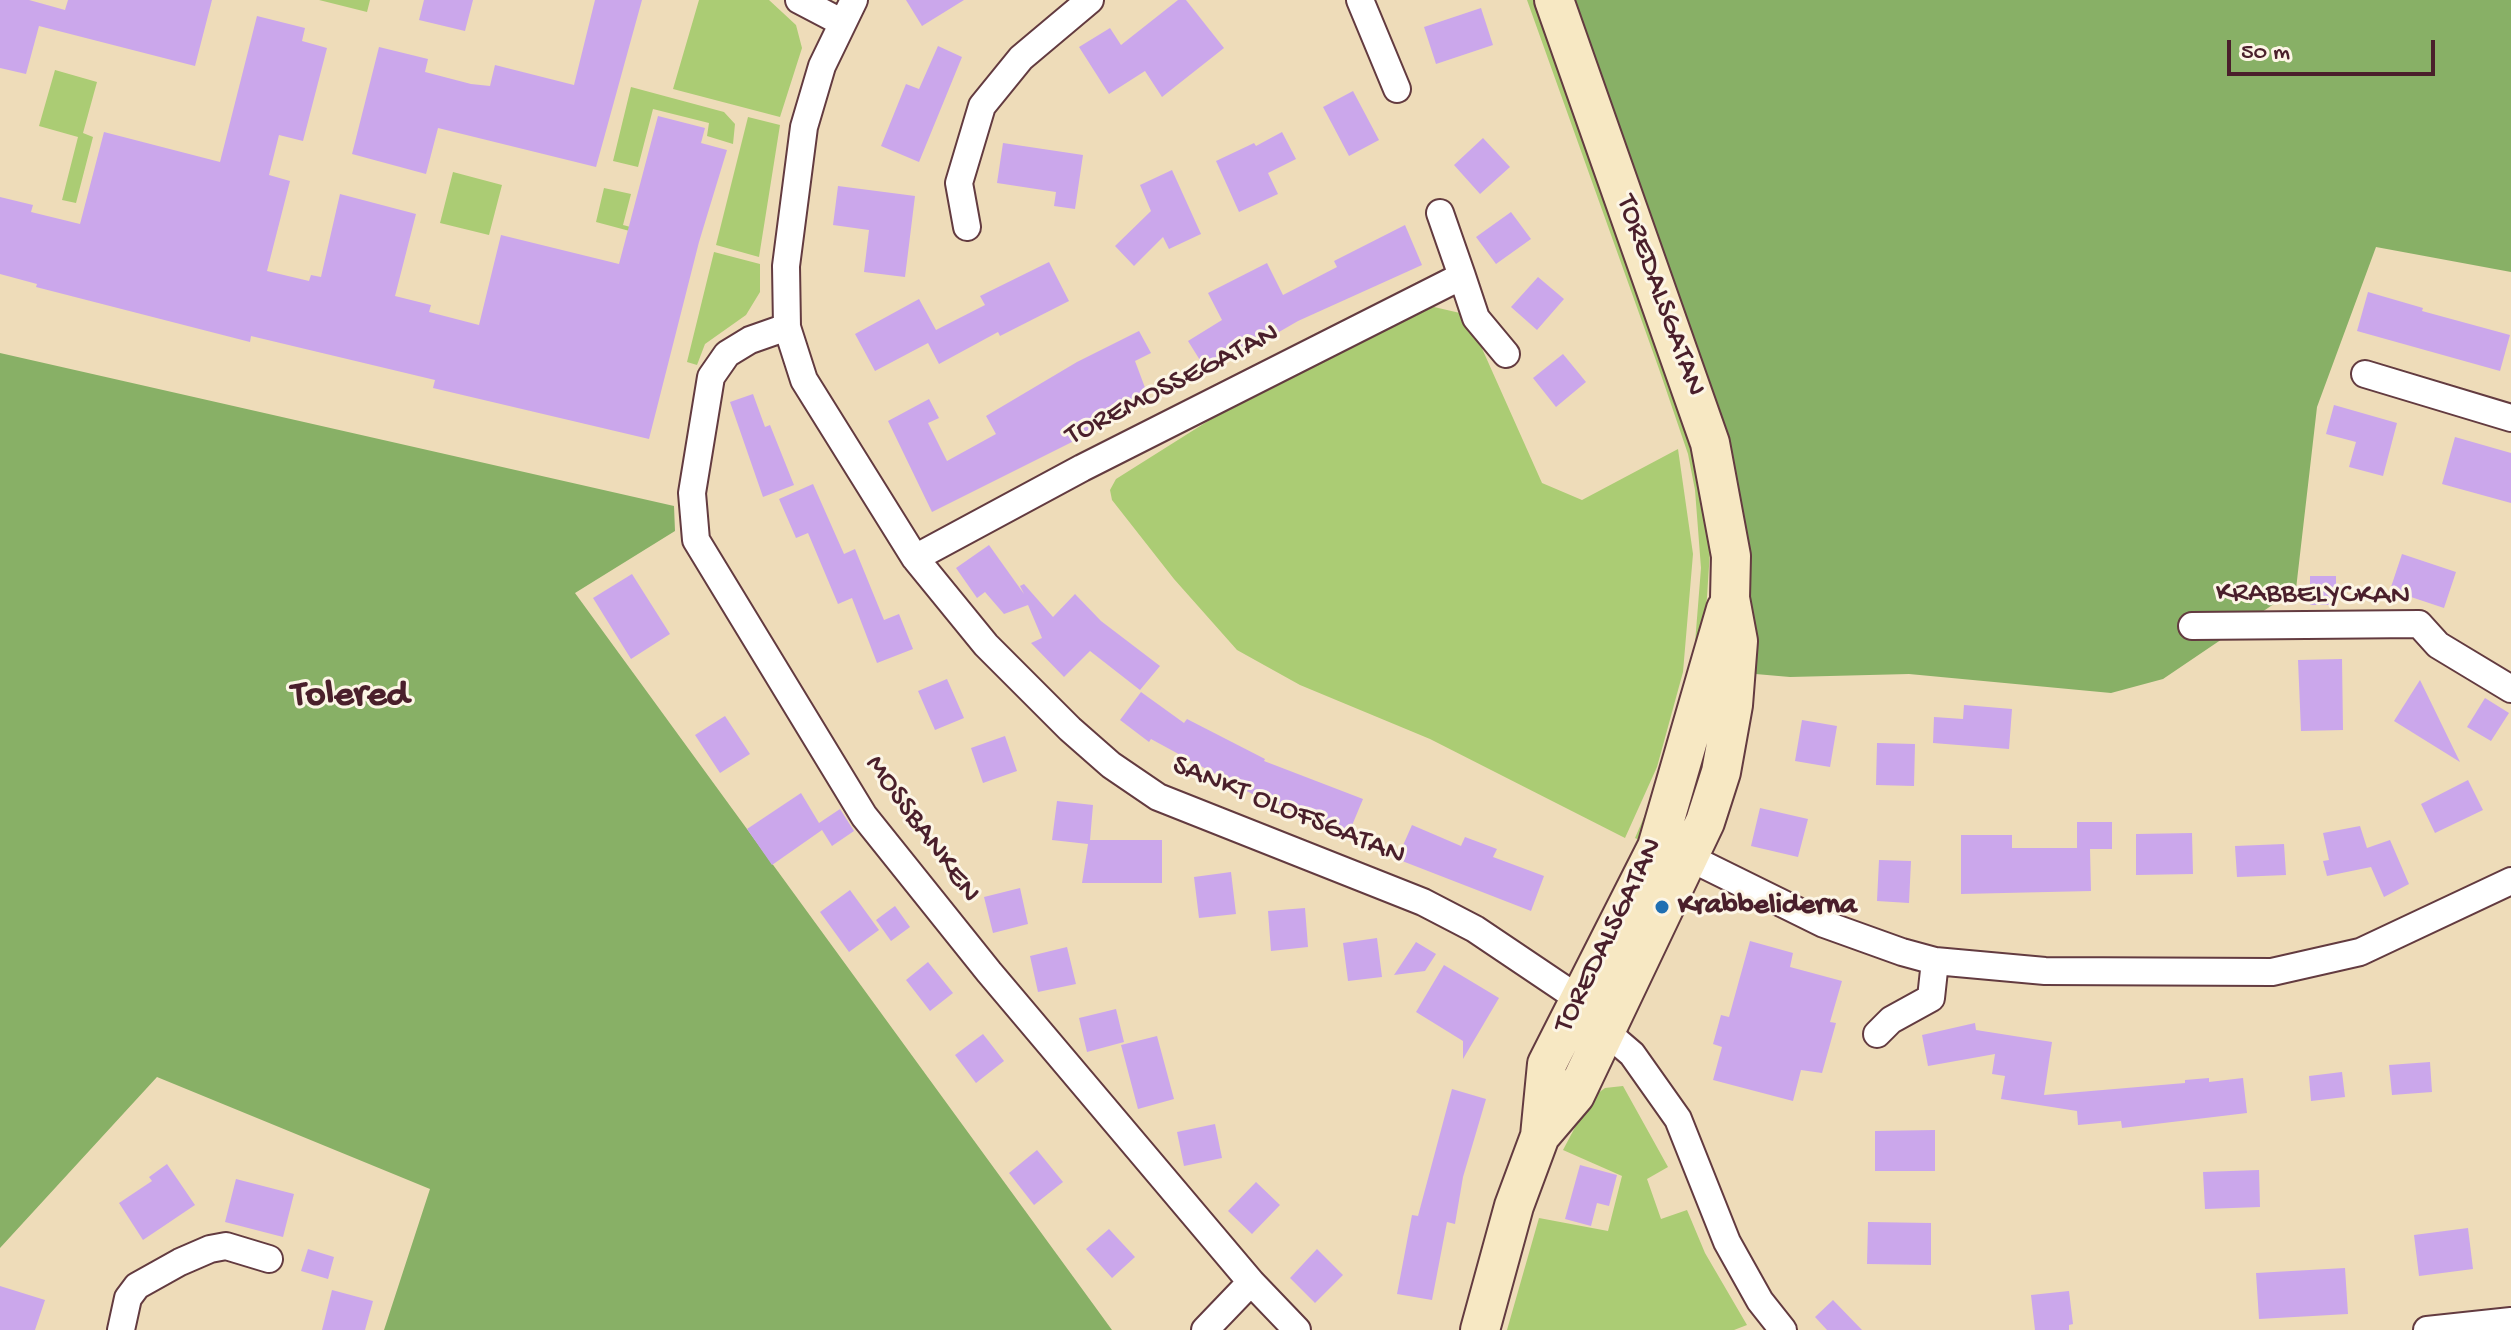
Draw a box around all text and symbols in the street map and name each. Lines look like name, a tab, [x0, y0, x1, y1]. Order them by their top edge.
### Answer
scale bar	[2231, 24, 2439, 74]
text: 50 m	[2241, 39, 2290, 68]
street label: TOREDALSGATAN	[1606, 190, 1712, 402]
street label: TOREMOSSEGATAN	[1060, 317, 1286, 455]
street label: KRABBELYCKAN	[2216, 576, 2410, 616]
district label: Tolered	[291, 674, 409, 720]
street label: MOSSBANKEN	[855, 749, 987, 911]
street label: SANKT OLOFSGATAN	[1166, 749, 1410, 875]
street label: TOREDALSGATAN	[1547, 833, 1673, 1039]
place label: Krabbeliderna	[1678, 889, 1857, 925]
marker: Krabbeliderna	[1653, 898, 1671, 916]

